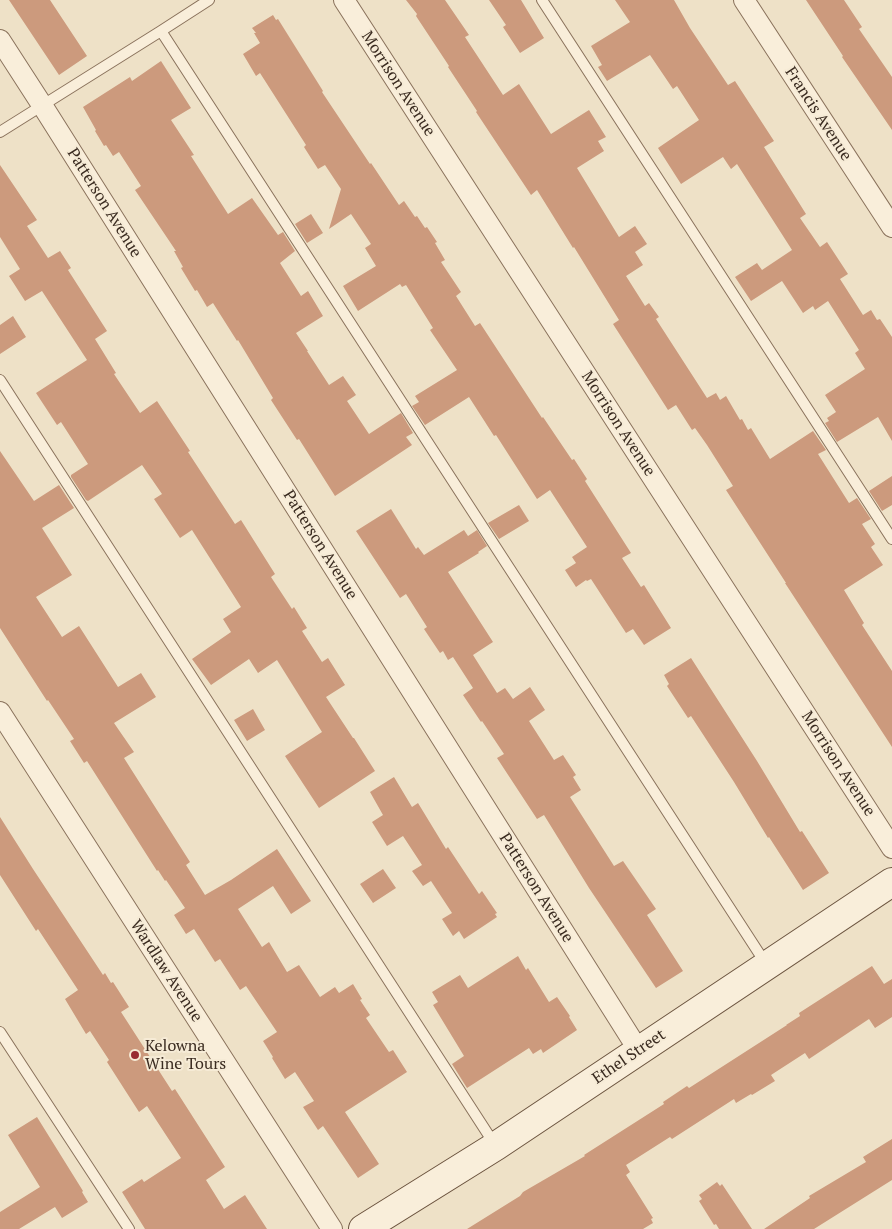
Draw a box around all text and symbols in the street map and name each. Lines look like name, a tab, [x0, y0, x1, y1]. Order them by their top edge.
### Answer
street label: Morrison Avenue	[357, 28, 439, 140]
street label: Francis Avenue	[781, 64, 855, 164]
street label: Patterson Avenue	[63, 145, 145, 261]
street label: Morrison Avenue	[577, 368, 659, 480]
street label: Patterson Avenue	[279, 487, 361, 603]
street label: Morrison Avenue	[797, 708, 879, 820]
street label: Patterson Avenue	[495, 830, 577, 946]
street label: Wardlaw Avenue	[126, 916, 206, 1026]
street label: Ethel Street	[589, 1026, 669, 1088]
place label: Kelowna Wine Tours	[145, 1036, 226, 1074]
marker: Kelowna Wine Tours	[129, 1049, 141, 1061]

